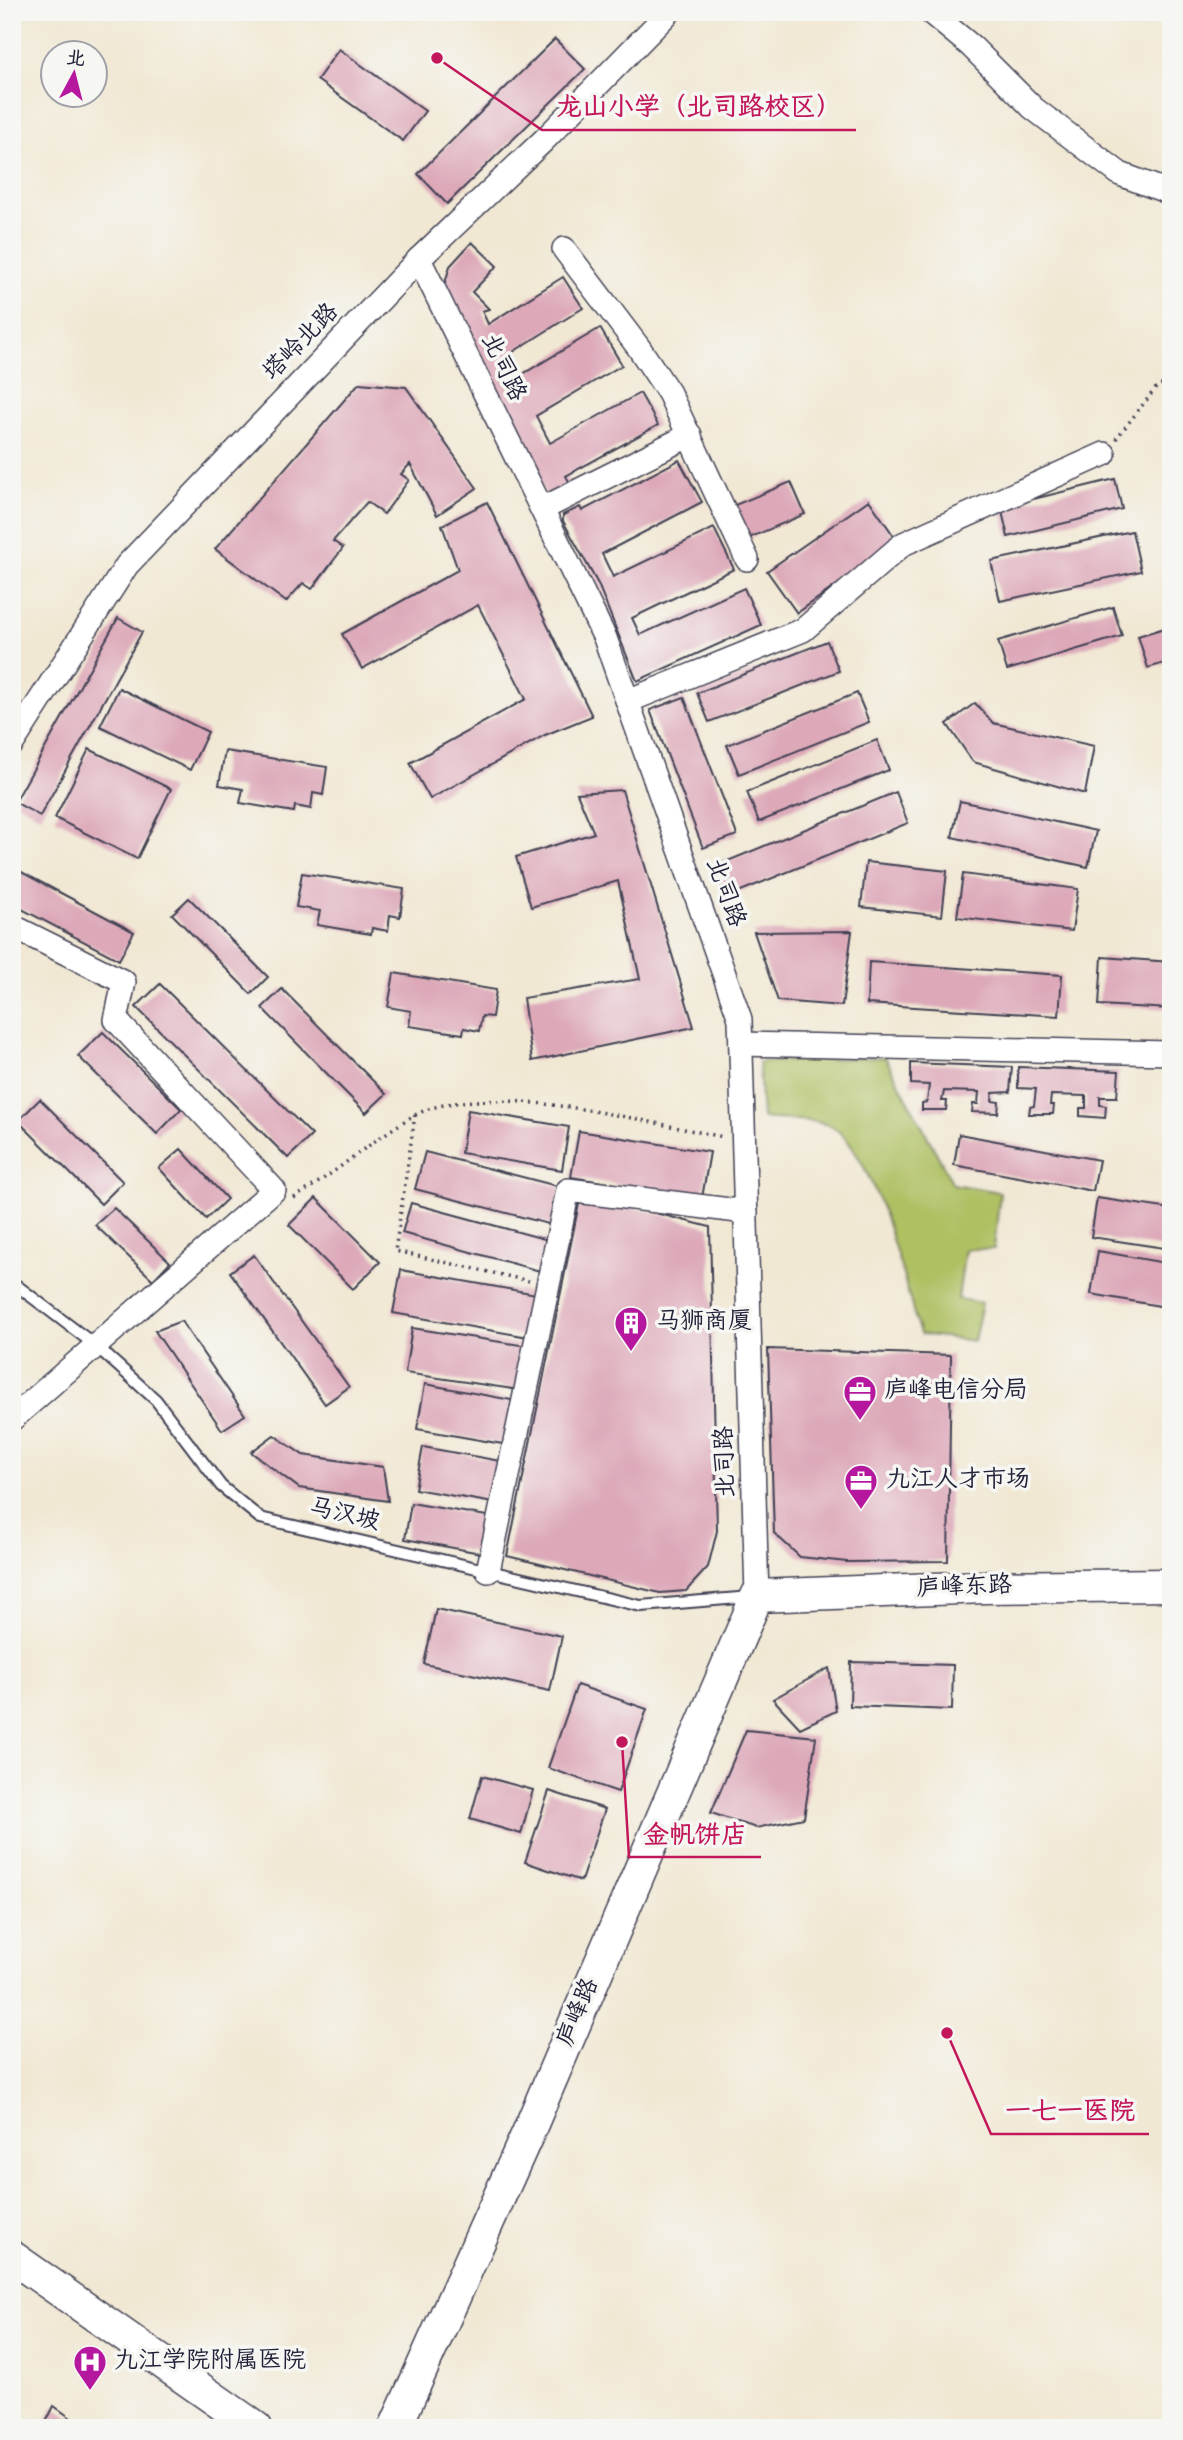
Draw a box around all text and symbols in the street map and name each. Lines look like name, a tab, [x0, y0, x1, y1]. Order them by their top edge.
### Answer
north arrow	[38, 38, 108, 108]
text: 北	[65, 46, 87, 75]
callout: 龙山小学（北司路校区）	[542, 83, 856, 130]
text: 龙山小学（北司路校区）	[556, 91, 842, 128]
street label: 塔岭北路	[256, 297, 348, 389]
street label: 北司路	[471, 328, 533, 408]
street label: 北司路	[696, 853, 752, 933]
building icon: 马狮商厦	[612, 1304, 650, 1353]
place label: 马狮商厦	[656, 1306, 752, 1340]
office icon: 庐峰电信分局	[841, 1373, 879, 1422]
place label: 庐峰电信分局	[884, 1375, 1028, 1409]
street label: 北司路	[709, 1425, 745, 1499]
office icon: 九江人才市场	[842, 1462, 880, 1511]
place label: 九江人才市场	[886, 1464, 1030, 1498]
street label: 马汉坡	[305, 1491, 383, 1541]
street label: 庐峰东路	[915, 1569, 1013, 1607]
callout: 金帆饼店	[629, 1810, 761, 1857]
text: 金帆饼店	[643, 1819, 747, 1856]
street label: 庐峰路	[549, 1973, 609, 2053]
callout: 一七一医院	[991, 2087, 1149, 2134]
text: 一七一医院	[1005, 2095, 1135, 2132]
hospital icon: 九江学院附属医院	[71, 2343, 109, 2392]
place label: 九江学院附属医院	[114, 2345, 306, 2379]

